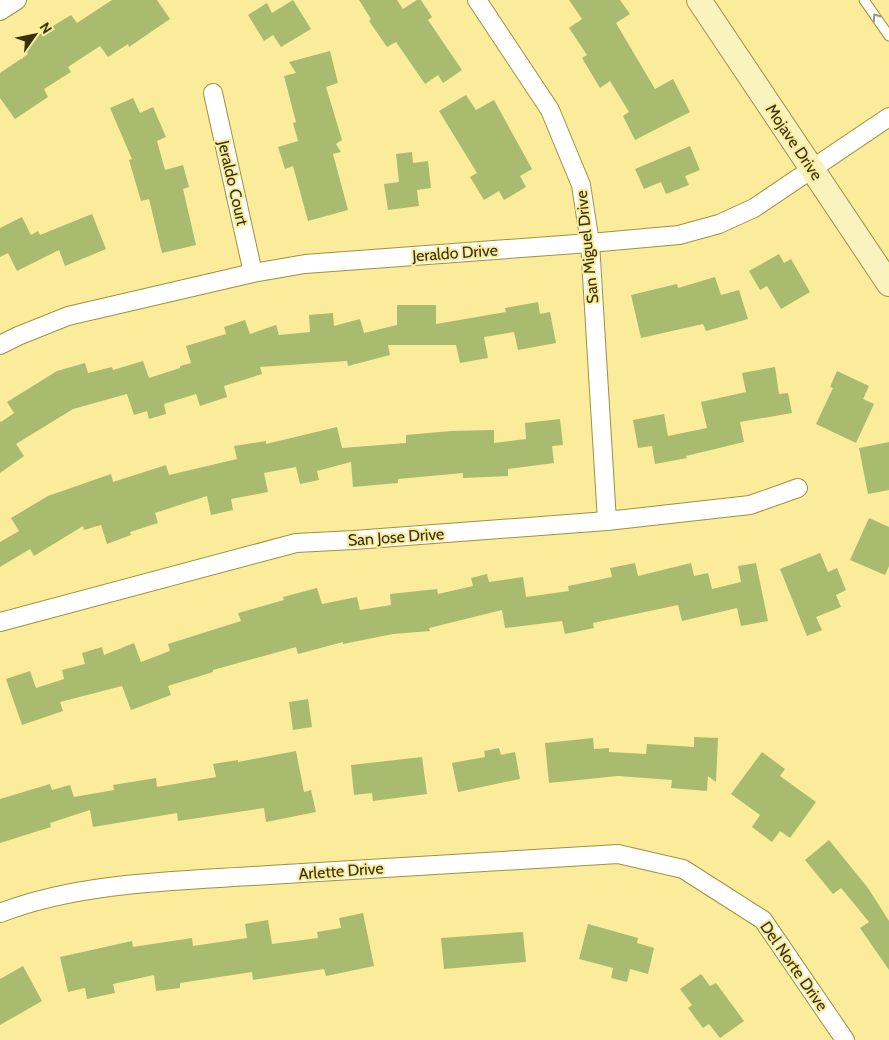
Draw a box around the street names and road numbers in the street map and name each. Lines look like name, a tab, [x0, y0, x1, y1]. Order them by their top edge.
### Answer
street label: Mojave Drive	[762, 100, 826, 184]
street label: Jeraldo Court	[214, 138, 252, 228]
street label: San Miguel Drive	[572, 190, 602, 304]
street label: Jeraldo Drive	[411, 241, 498, 266]
street label: San Jose Drive	[347, 524, 445, 550]
street label: Arlette Drive	[298, 859, 384, 883]
street label: Del Norte Drive	[756, 918, 832, 1014]

